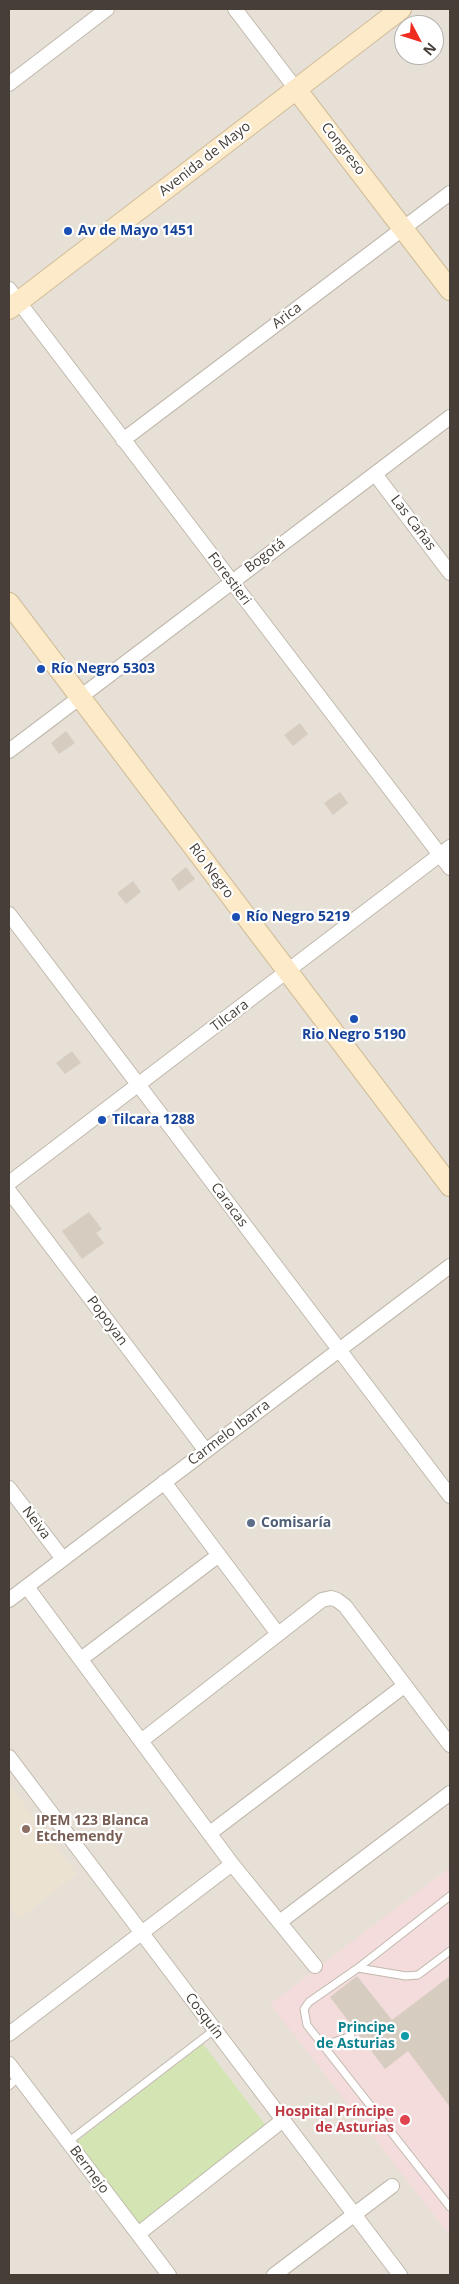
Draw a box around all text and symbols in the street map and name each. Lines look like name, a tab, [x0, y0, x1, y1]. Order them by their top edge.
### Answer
north arrow	[394, 15, 444, 65]
text: N	[419, 39, 441, 60]
street label: Avenida de Mayo	[156, 118, 254, 200]
street label: Congreso	[317, 119, 369, 179]
place label: Av de Mayo 1451	[78, 223, 194, 239]
marker: Av de Mayo 1451	[62, 225, 74, 237]
street label: Arica	[269, 299, 305, 333]
street label: Las Cañas	[387, 492, 439, 554]
street label: Bogotá	[241, 535, 289, 577]
street label: Forestieri	[204, 549, 254, 609]
place label: Río Negro 5303	[51, 661, 155, 677]
marker: Río Negro 5303	[35, 663, 47, 675]
street label: Río Negro	[185, 840, 237, 902]
place label: Río Negro 5219	[246, 909, 350, 925]
marker: Río Negro 5219	[230, 911, 242, 923]
street label: Tilcara	[208, 996, 252, 1036]
marker: Rio Negro 5190	[348, 1013, 360, 1025]
place label: Rio Negro 5190	[302, 1027, 406, 1043]
place label: Tilcara 1288	[112, 1112, 195, 1128]
marker: Tilcara 1288	[96, 1114, 108, 1126]
street label: Caracas	[207, 1179, 251, 1231]
street label: Popoyan	[83, 1293, 131, 1349]
street label: Carmelo Ibarra	[185, 1397, 273, 1469]
street label: Neiva	[18, 1503, 54, 1543]
place label: Comisaría	[261, 1515, 331, 1531]
marker: Comisaría	[245, 1517, 257, 1529]
place label: IPEM 123 Blanca Etchemendy	[36, 1813, 149, 1845]
marker: IPEM 123 Blanca Etchemendy	[20, 1823, 32, 1835]
street label: Cosquín	[181, 1990, 227, 2042]
place label: Principe de Asturias	[316, 2020, 395, 2052]
marker: Principe de Asturias	[399, 2030, 411, 2042]
place label: Hospital Príncipe de Asturias	[275, 2104, 394, 2136]
marker: Hospital Príncipe de Asturias	[398, 2113, 412, 2127]
street label: Bermejo	[66, 2143, 112, 2197]

